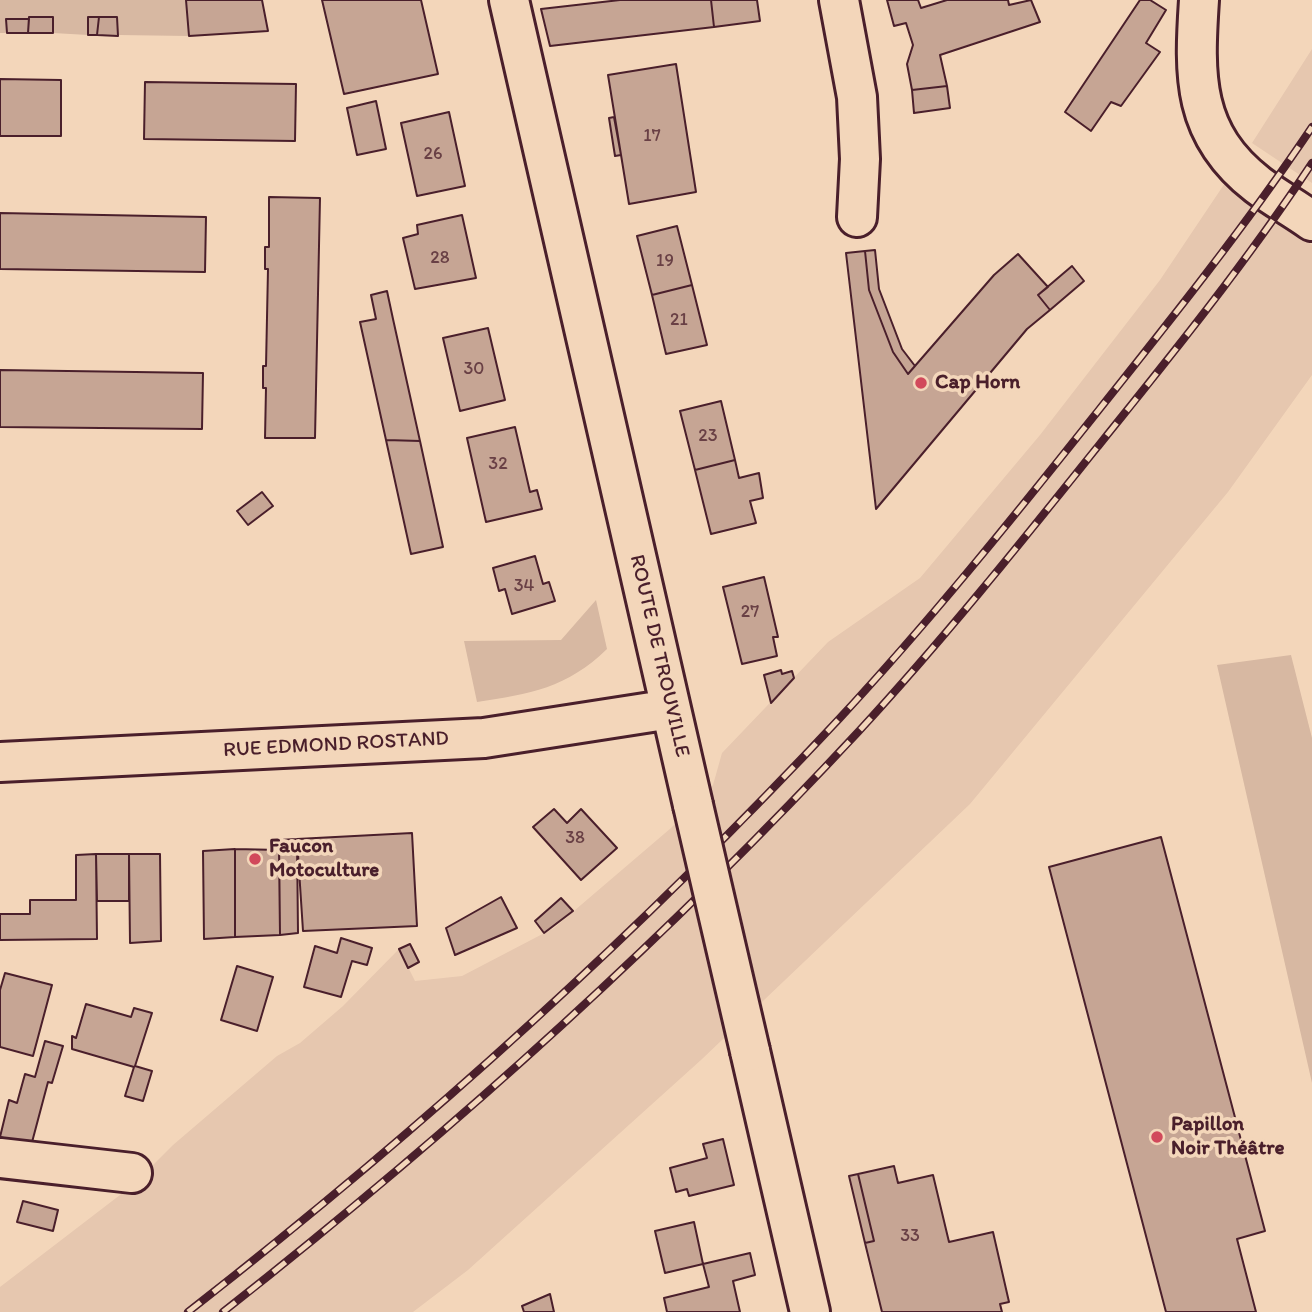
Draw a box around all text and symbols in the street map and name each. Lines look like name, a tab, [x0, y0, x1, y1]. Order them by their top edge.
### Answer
house number: 17	[643, 125, 661, 147]
house number: 26	[424, 143, 442, 165]
house number: 28	[430, 247, 450, 269]
house number: 19	[656, 250, 674, 272]
house number: 21	[670, 309, 688, 331]
house number: 30	[464, 358, 484, 380]
place label: Cap Horn	[935, 370, 1020, 396]
marker: Cap Horn	[913, 375, 929, 391]
house number: 23	[698, 425, 718, 447]
house number: 32	[488, 453, 508, 475]
street label: ROUTE DE TROUVILLE	[623, 552, 695, 760]
house number: 34	[514, 575, 534, 597]
house number: 27	[741, 601, 759, 623]
street label: RUE EDMOND ROSTAND	[223, 727, 449, 763]
house number: 38	[565, 827, 585, 849]
place label: Faucon Motoculture	[269, 834, 379, 884]
marker: Faucon Motoculture	[247, 851, 263, 867]
place label: Papillon Noir Théâtre	[1171, 1112, 1285, 1162]
marker: Papillon Noir Théâtre	[1149, 1129, 1165, 1145]
house number: 33	[900, 1225, 920, 1247]

